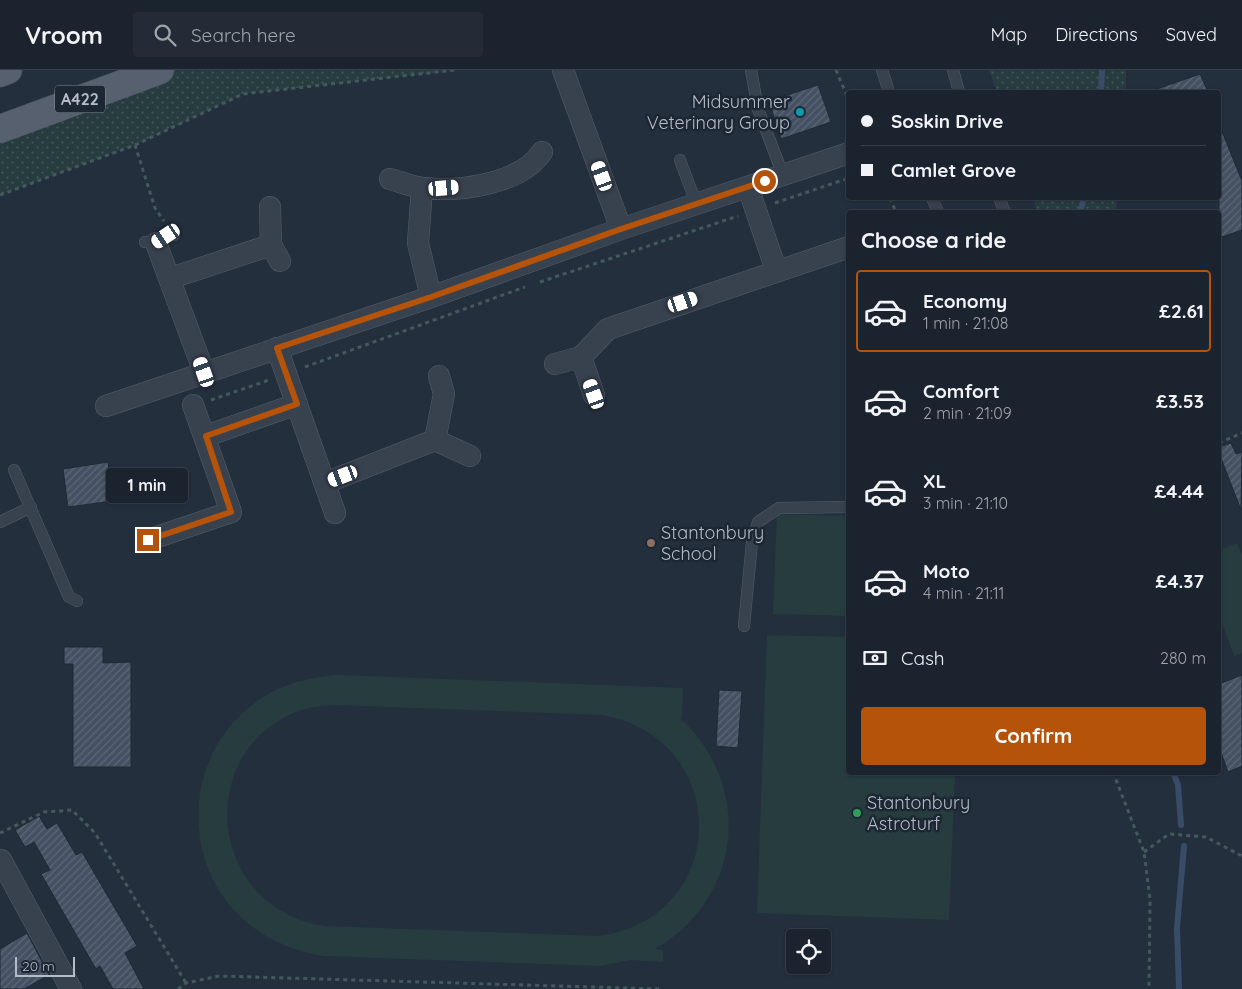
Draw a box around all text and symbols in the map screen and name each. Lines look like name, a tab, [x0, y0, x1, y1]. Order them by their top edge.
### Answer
search box	[133, 12, 483, 57]
text: Vroom	[25, 20, 103, 50]
icon: search	[151, 21, 179, 49]
text: Search here	[191, 23, 296, 47]
text: Map	[990, 23, 1027, 46]
text: Directions	[1055, 23, 1138, 46]
text: Saved	[1166, 23, 1217, 46]
road number: A422	[55, 85, 105, 112]
place label: Midsummer Veterinary Group	[647, 90, 790, 134]
marker: Midsummer Veterinary Group	[794, 106, 806, 118]
text: Soskin Drive	[891, 109, 1003, 133]
text: Camlet Grove	[891, 158, 1016, 182]
car	[589, 159, 614, 193]
route start	[754, 170, 776, 192]
car	[428, 179, 459, 197]
car	[149, 221, 182, 251]
text: Choose a ride	[861, 226, 1006, 254]
icon: car	[863, 289, 908, 334]
text: Economy	[923, 289, 1007, 313]
car	[666, 290, 699, 314]
text: £2.61	[1159, 299, 1204, 323]
text: 1 min · 21:08	[923, 313, 1008, 333]
car	[192, 355, 215, 389]
car	[581, 377, 606, 411]
icon: car	[863, 379, 908, 424]
text: Comfort	[923, 379, 1000, 403]
text: £3.53	[1156, 389, 1204, 413]
text: 2 min · 21:09	[923, 403, 1012, 423]
car	[326, 464, 359, 488]
callout: 1 min	[107, 468, 189, 502]
icon: car	[863, 469, 908, 514]
text: XL	[923, 469, 946, 493]
text: 1 min	[128, 475, 166, 495]
text: £4.44	[1154, 479, 1204, 503]
text: 3 min · 21:10	[923, 493, 1008, 513]
place label: Stantonbury School	[661, 521, 764, 565]
route end	[137, 529, 159, 551]
marker: Stantonbury School	[645, 537, 657, 549]
icon: car	[863, 559, 908, 604]
text: Moto	[923, 559, 970, 583]
text: £4.37	[1156, 569, 1204, 593]
text: 4 min · 21:11	[923, 583, 1005, 603]
icon: cash	[861, 644, 889, 672]
text: Cash	[901, 646, 945, 670]
text: 280 m	[1160, 648, 1206, 668]
button: Confirm	[861, 707, 1206, 765]
place label: Stantonbury Astroturf	[867, 791, 970, 835]
marker: Stantonbury Astroturf	[851, 807, 863, 819]
map controls	[786, 929, 831, 974]
button: locate	[786, 929, 831, 974]
scale bar	[15, 954, 75, 977]
text: 20 m	[22, 957, 55, 975]

